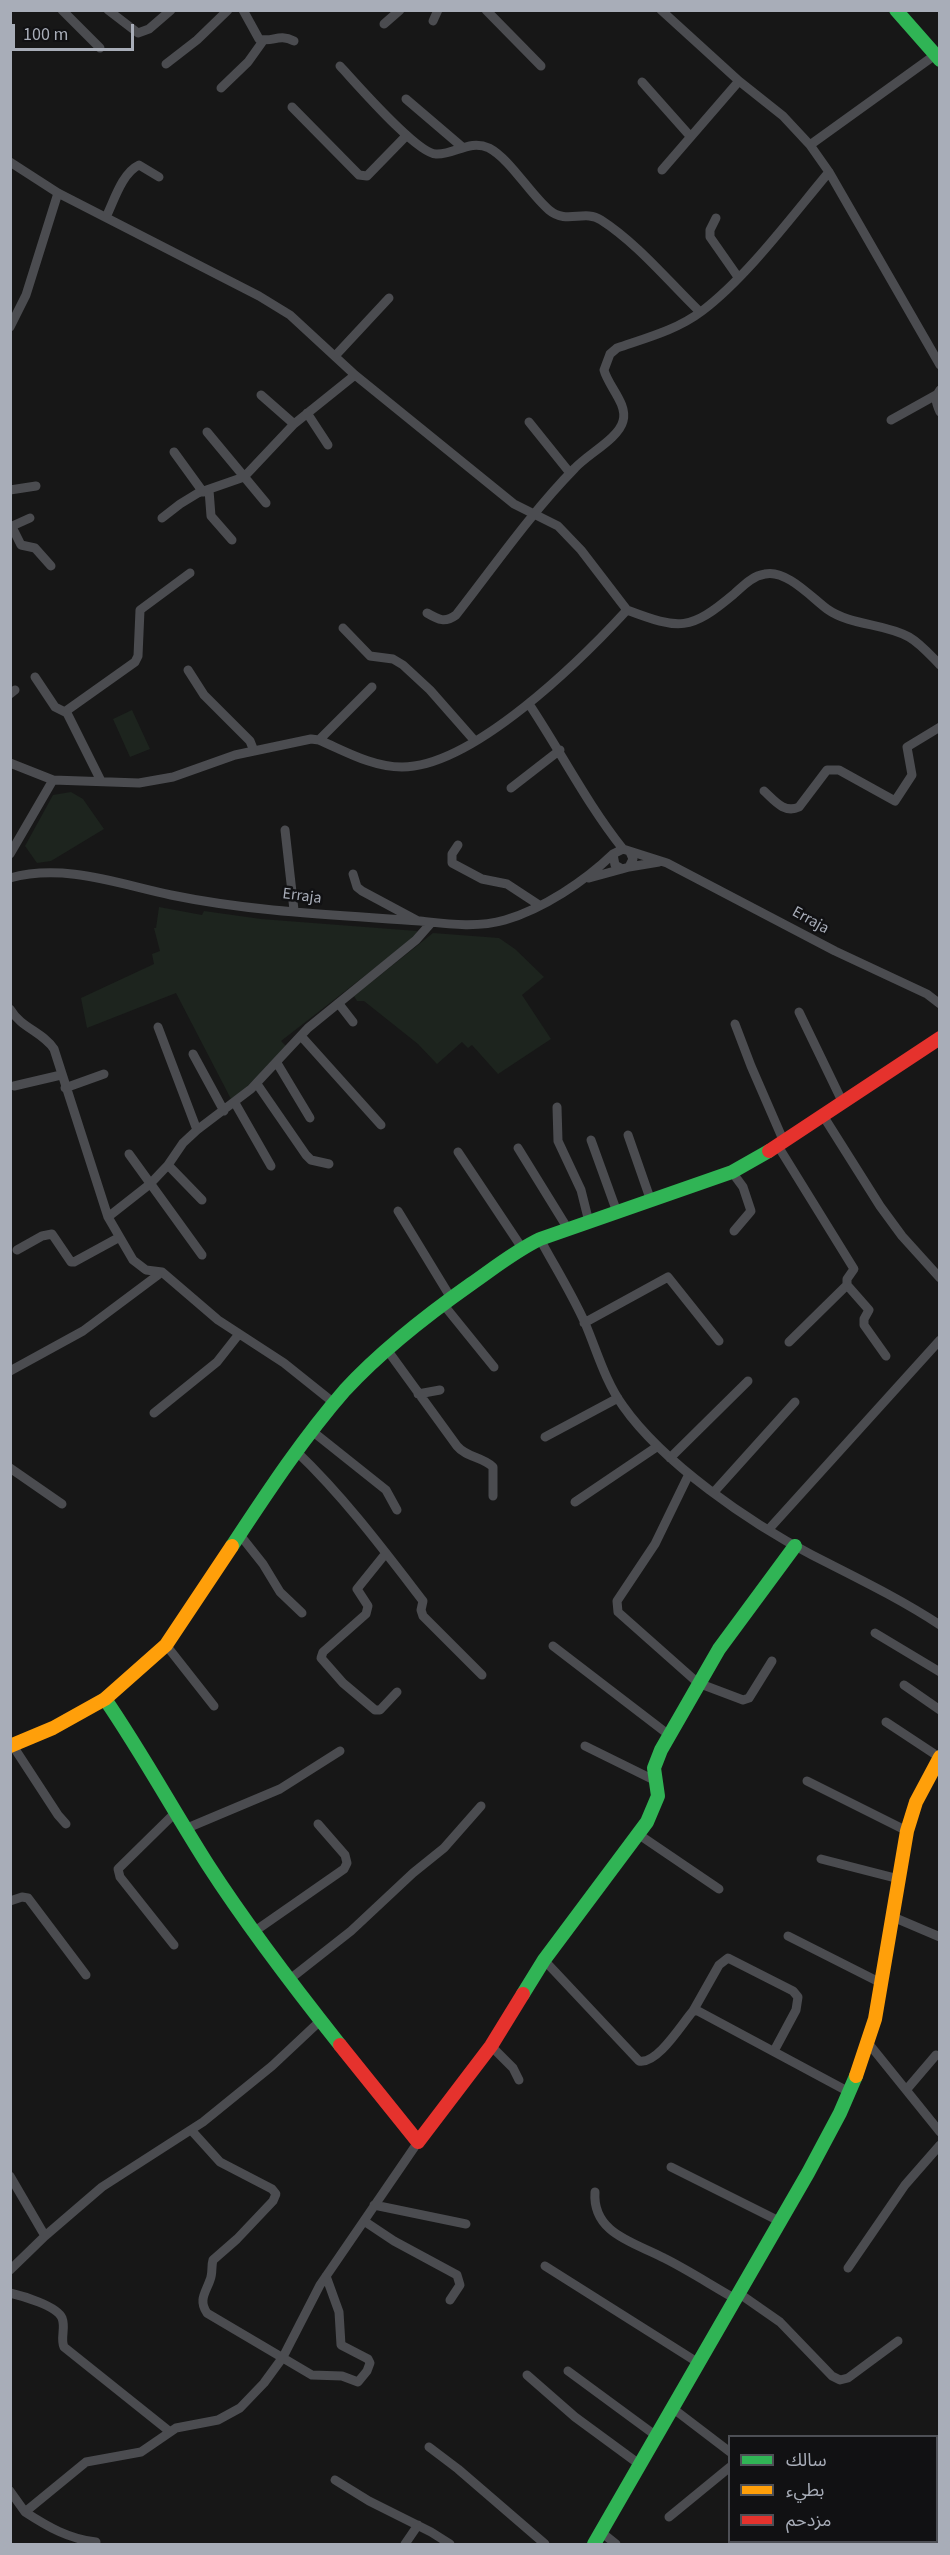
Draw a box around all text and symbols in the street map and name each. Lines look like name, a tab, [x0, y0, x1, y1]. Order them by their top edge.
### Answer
scale bar	[15, 12, 136, 50]
text: 100 m	[23, 22, 68, 47]
street label: Erraja	[281, 885, 323, 909]
street label: Erraja	[788, 903, 832, 939]
legend	[728, 2435, 938, 2543]
text: سالك	[786, 2448, 827, 2473]
text: بطيء	[786, 2478, 824, 2503]
text: مزدحم	[786, 2508, 831, 2533]

